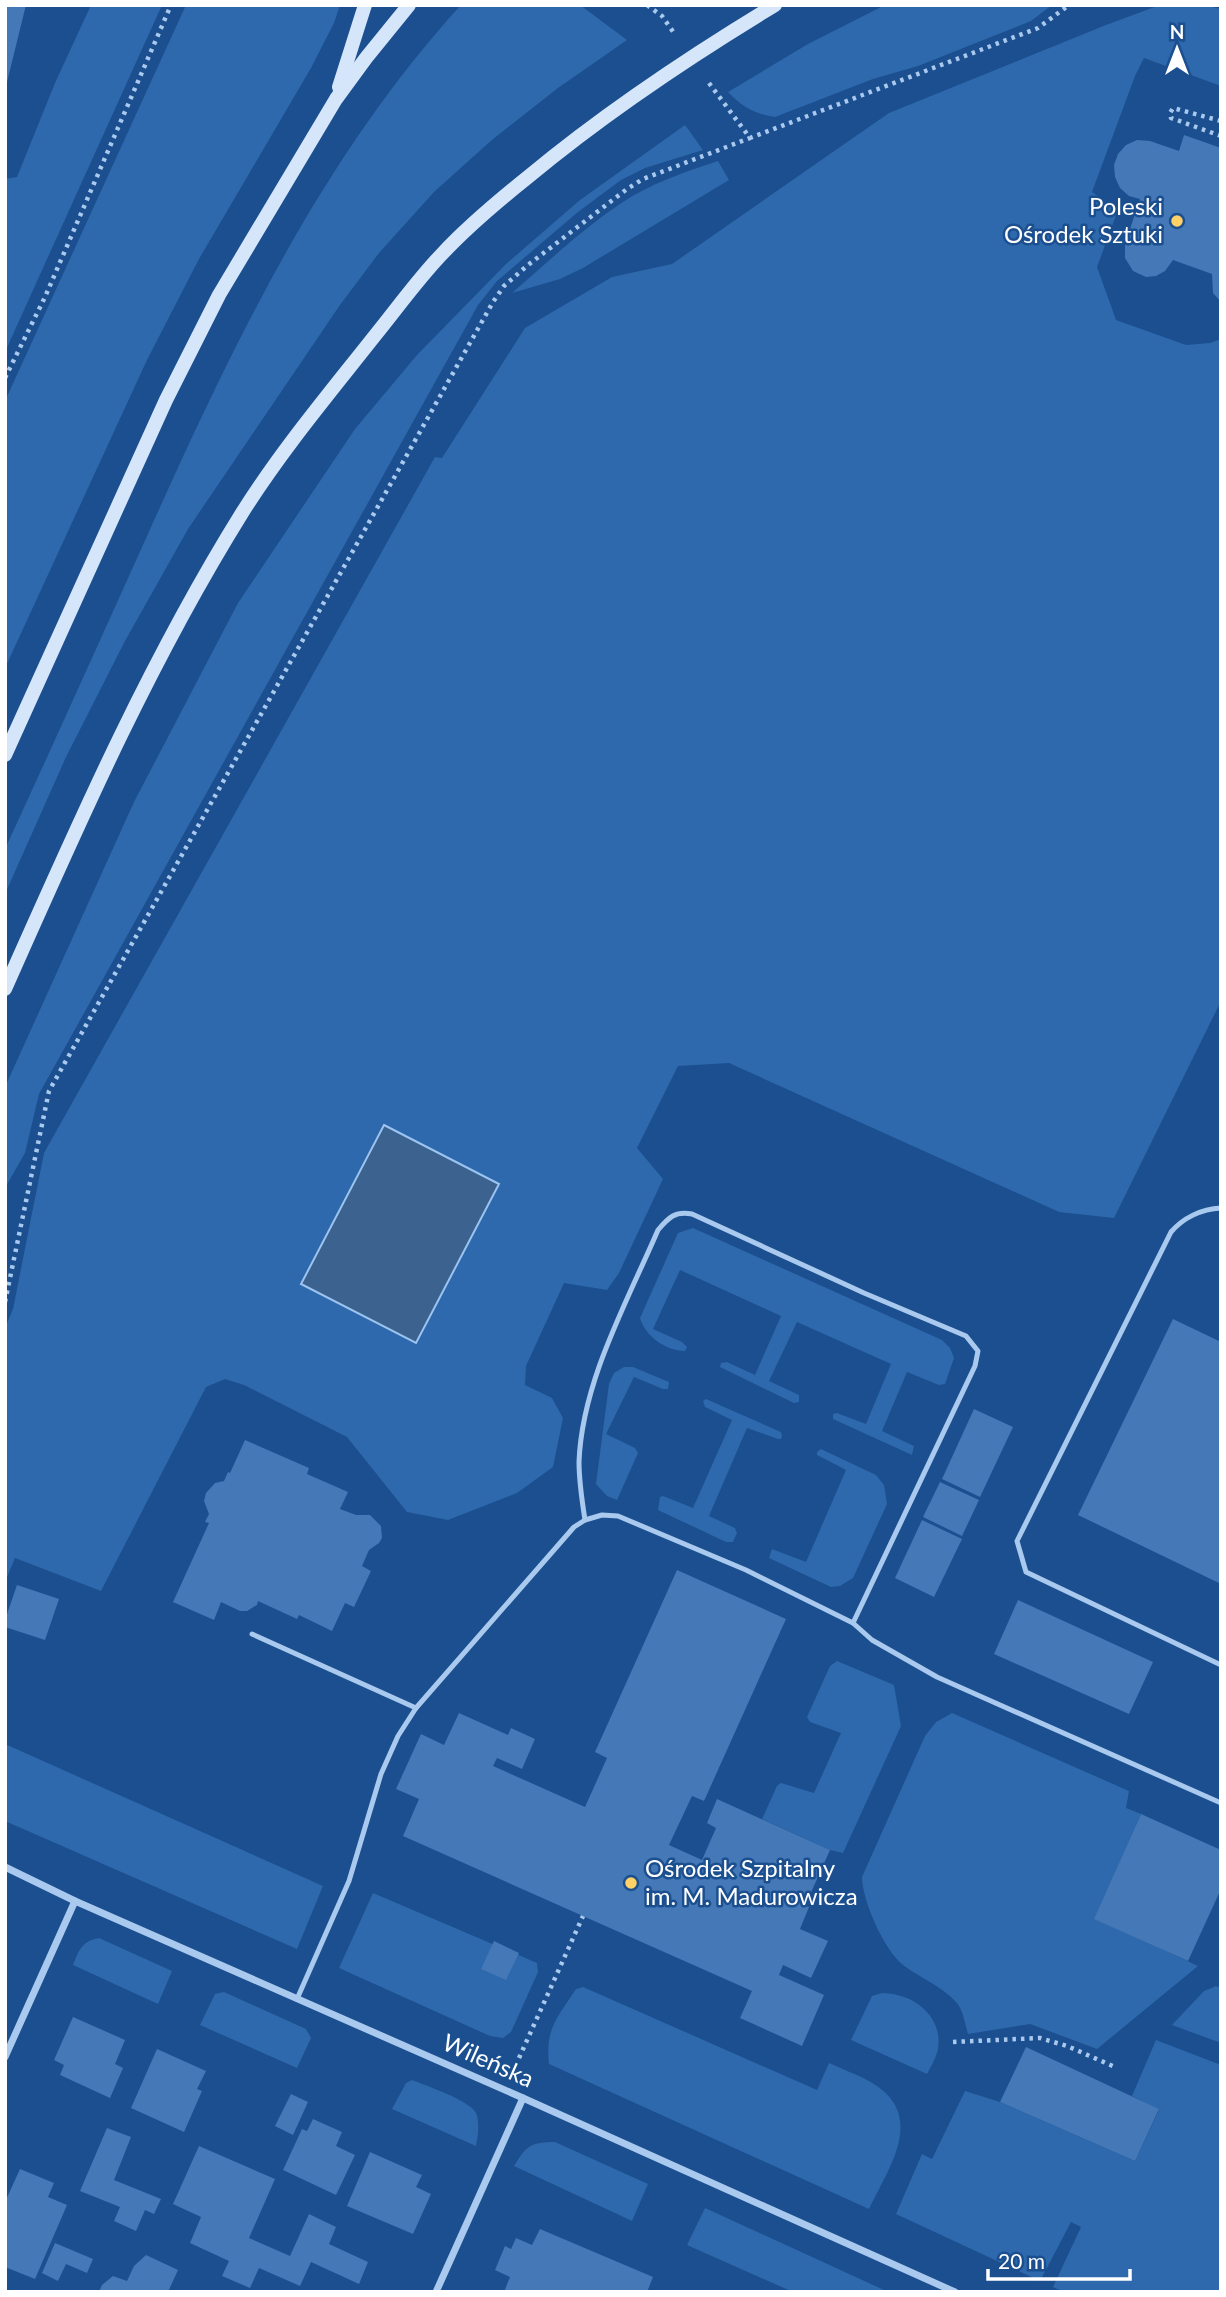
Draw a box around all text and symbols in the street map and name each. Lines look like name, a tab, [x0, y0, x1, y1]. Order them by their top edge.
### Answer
north arrow	[1142, 14, 1212, 84]
text: N	[1170, 20, 1184, 43]
place label: Poleski Ośrodek Sztuki	[1004, 191, 1163, 248]
marker: Poleski Ośrodek Sztuki	[1169, 213, 1185, 229]
place label: Ośrodek Szpitalny im. M. Madurowicza	[645, 1853, 858, 1910]
marker: Ośrodek Szpitalny im. M. Madurowicza	[623, 1875, 639, 1891]
street label: Wileńska	[439, 2027, 539, 2093]
scale bar	[988, 2238, 1130, 2282]
text: 20 m	[998, 2248, 1045, 2273]

